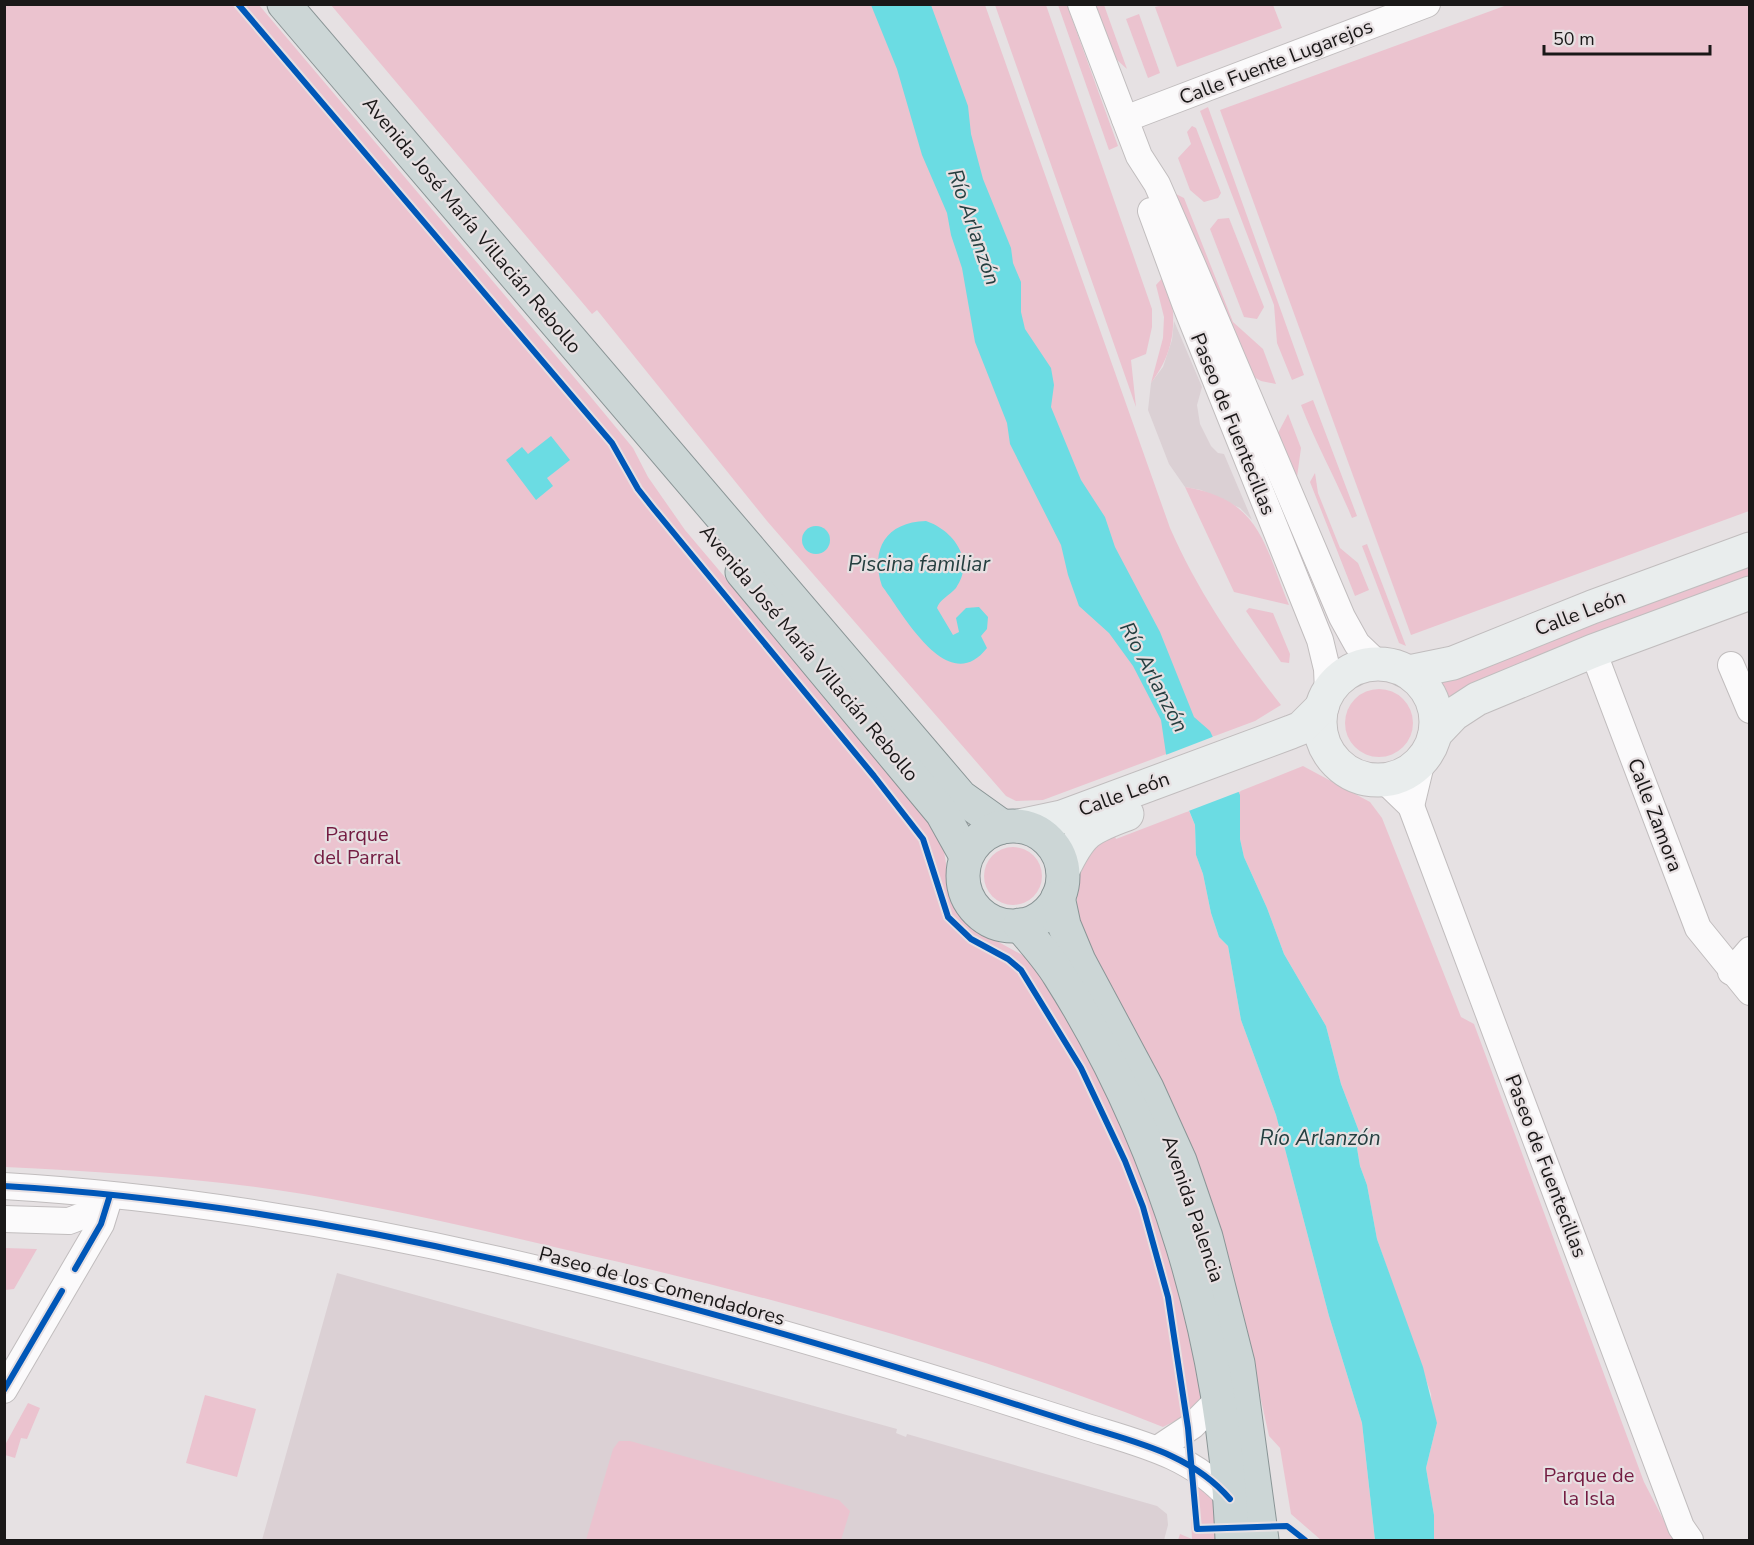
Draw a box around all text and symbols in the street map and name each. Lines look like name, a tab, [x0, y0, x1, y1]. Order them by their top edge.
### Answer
street label: Calle Fuente Lugarejos	[1175, 13, 1377, 111]
scale bar	[1544, 18, 1710, 56]
text: 50 m	[1553, 27, 1595, 51]
street label: Avenida José María Villacián Rebollo	[356, 91, 588, 359]
water label: Río Arlanzón	[941, 165, 1007, 289]
street label: Paseo de Fuentecillas	[1184, 329, 1282, 519]
street label: Avenida José María Villacián Rebollo	[693, 519, 925, 787]
water label: Piscina familiar	[848, 550, 990, 578]
street label: Calle León	[1531, 583, 1629, 643]
water label: Río Arlanzón	[1113, 617, 1195, 737]
street label: Calle Zamora	[1621, 754, 1689, 876]
street label: Calle León	[1075, 765, 1173, 823]
park label: Parque del Parral	[314, 821, 401, 871]
street label: Paseo de Fuentecillas	[1499, 1071, 1593, 1261]
water label: Río Arlanzón	[1259, 1124, 1381, 1152]
street label: Avenida Palencia	[1155, 1132, 1231, 1286]
street label: Paseo de los Comendadores	[536, 1240, 788, 1332]
park label: Parque de la Isla	[1544, 1462, 1634, 1512]

